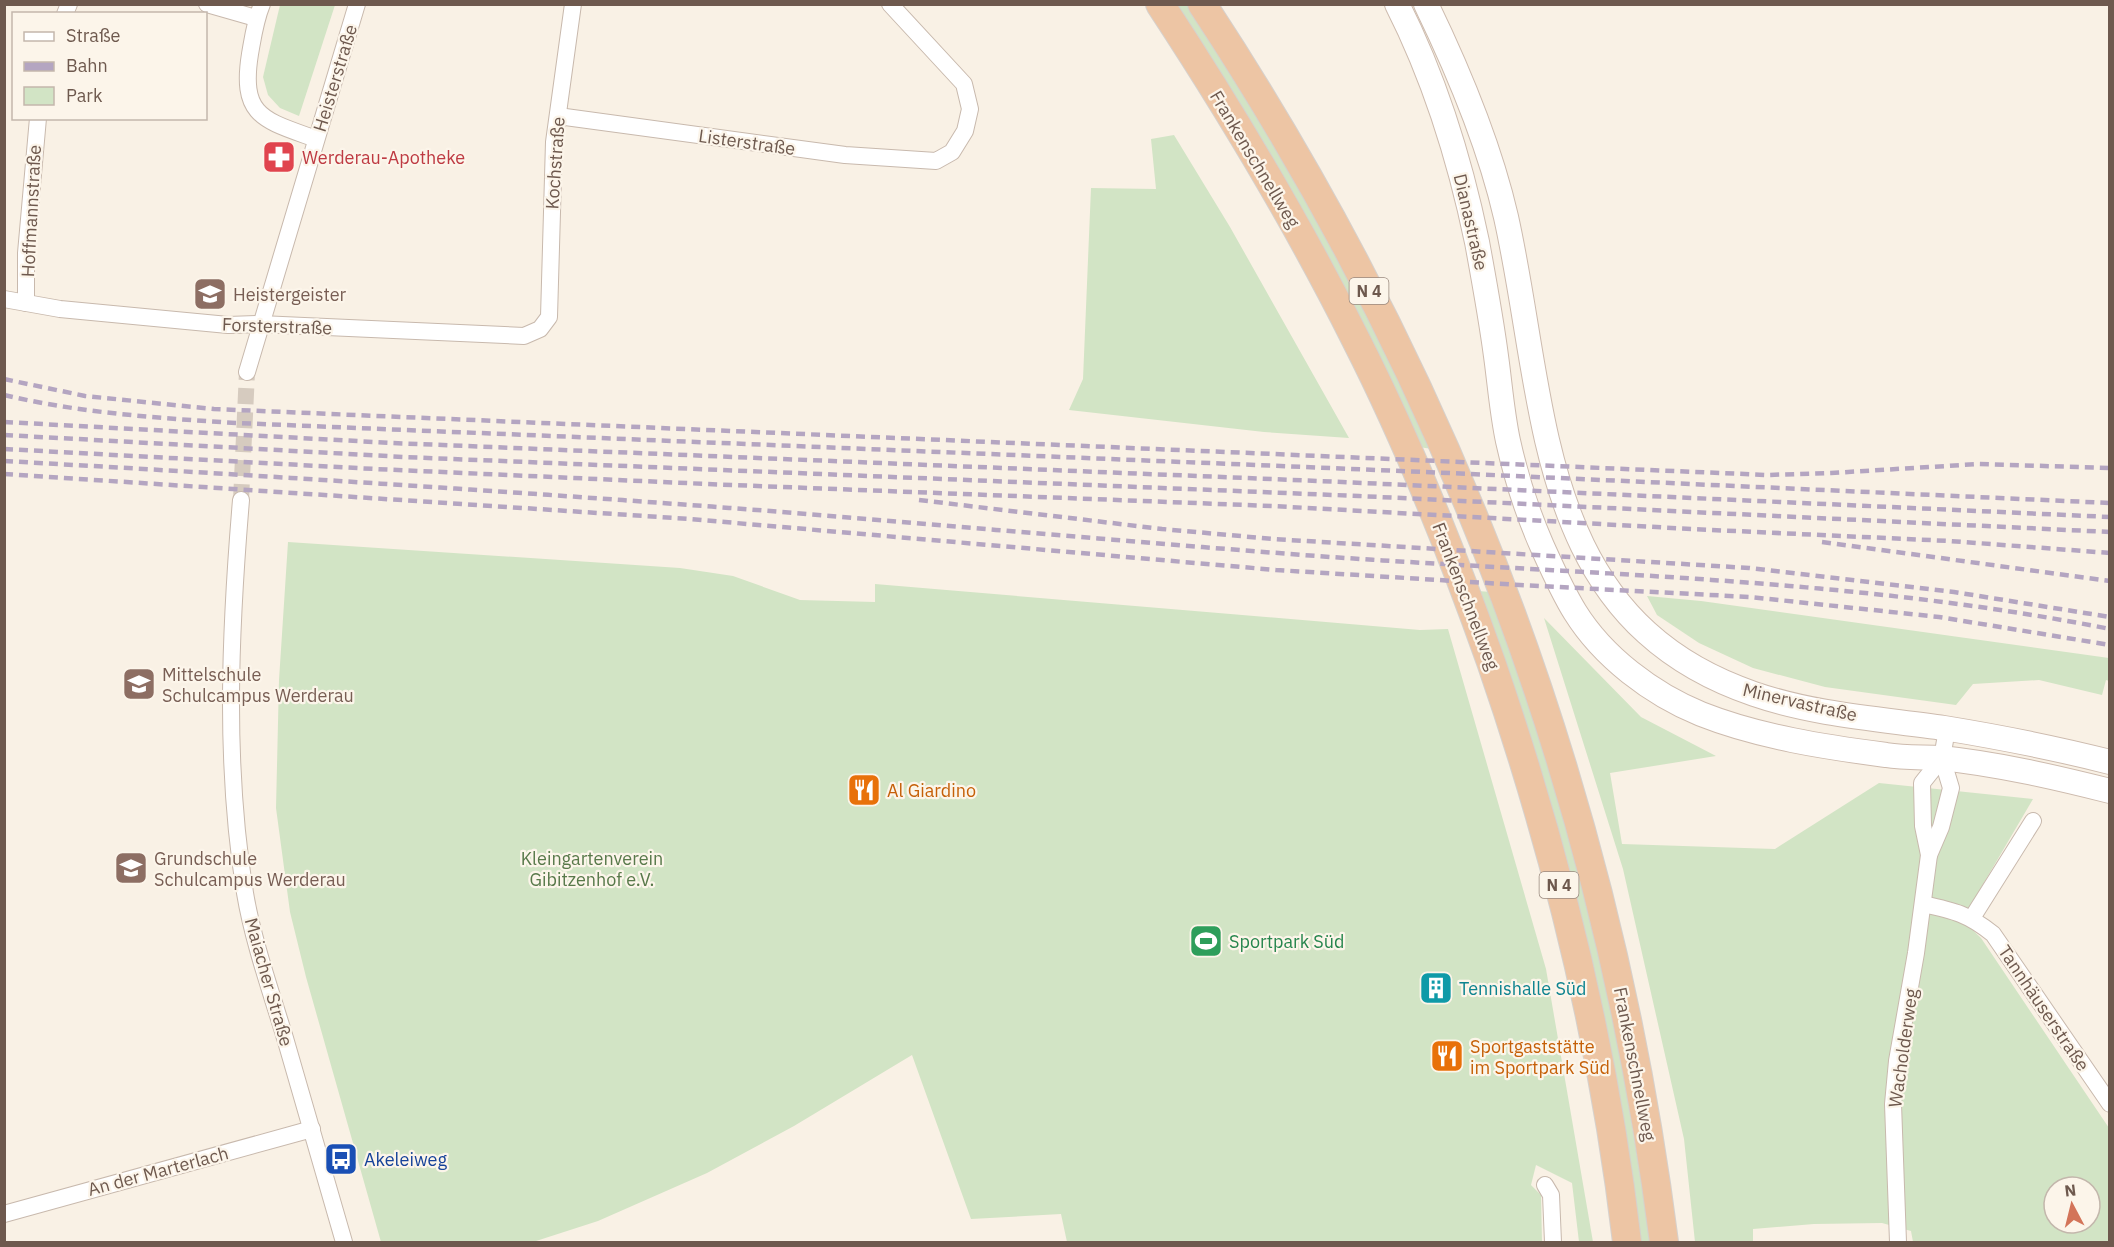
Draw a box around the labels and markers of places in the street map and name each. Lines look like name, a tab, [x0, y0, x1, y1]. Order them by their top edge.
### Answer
pharmacy icon: Werderau-Apotheke	[261, 139, 297, 175]
place label: Werderau-Apotheke	[302, 146, 465, 169]
school or university icon: Heistergeister	[192, 276, 228, 312]
place label: Heistergeister	[233, 283, 347, 306]
place label: Mittelschule Schulcampus Werderau	[162, 663, 354, 707]
school or university icon: Mittelschule Schulcampus Werderau	[121, 666, 157, 702]
restaurant icon: Al Giardino	[846, 772, 882, 808]
place label: Al Giardino	[887, 779, 976, 802]
place label: Grundschule Schulcampus Werderau	[154, 847, 346, 891]
school or university icon: Grundschule Schulcampus Werderau	[113, 850, 149, 886]
sports icon: Sportpark Süd	[1188, 923, 1224, 959]
place label: Sportpark Süd	[1229, 930, 1345, 953]
building icon: Tennishalle Süd	[1418, 970, 1454, 1006]
place label: Tennishalle Süd	[1459, 977, 1587, 1000]
place label: Sportgaststätte im Sportpark Süd	[1470, 1035, 1610, 1079]
restaurant icon: Sportgaststätte im Sportpark Süd	[1429, 1038, 1465, 1074]
bus stop icon: Akeleiweg	[323, 1141, 359, 1177]
place label: Akeleiweg	[364, 1148, 447, 1171]

